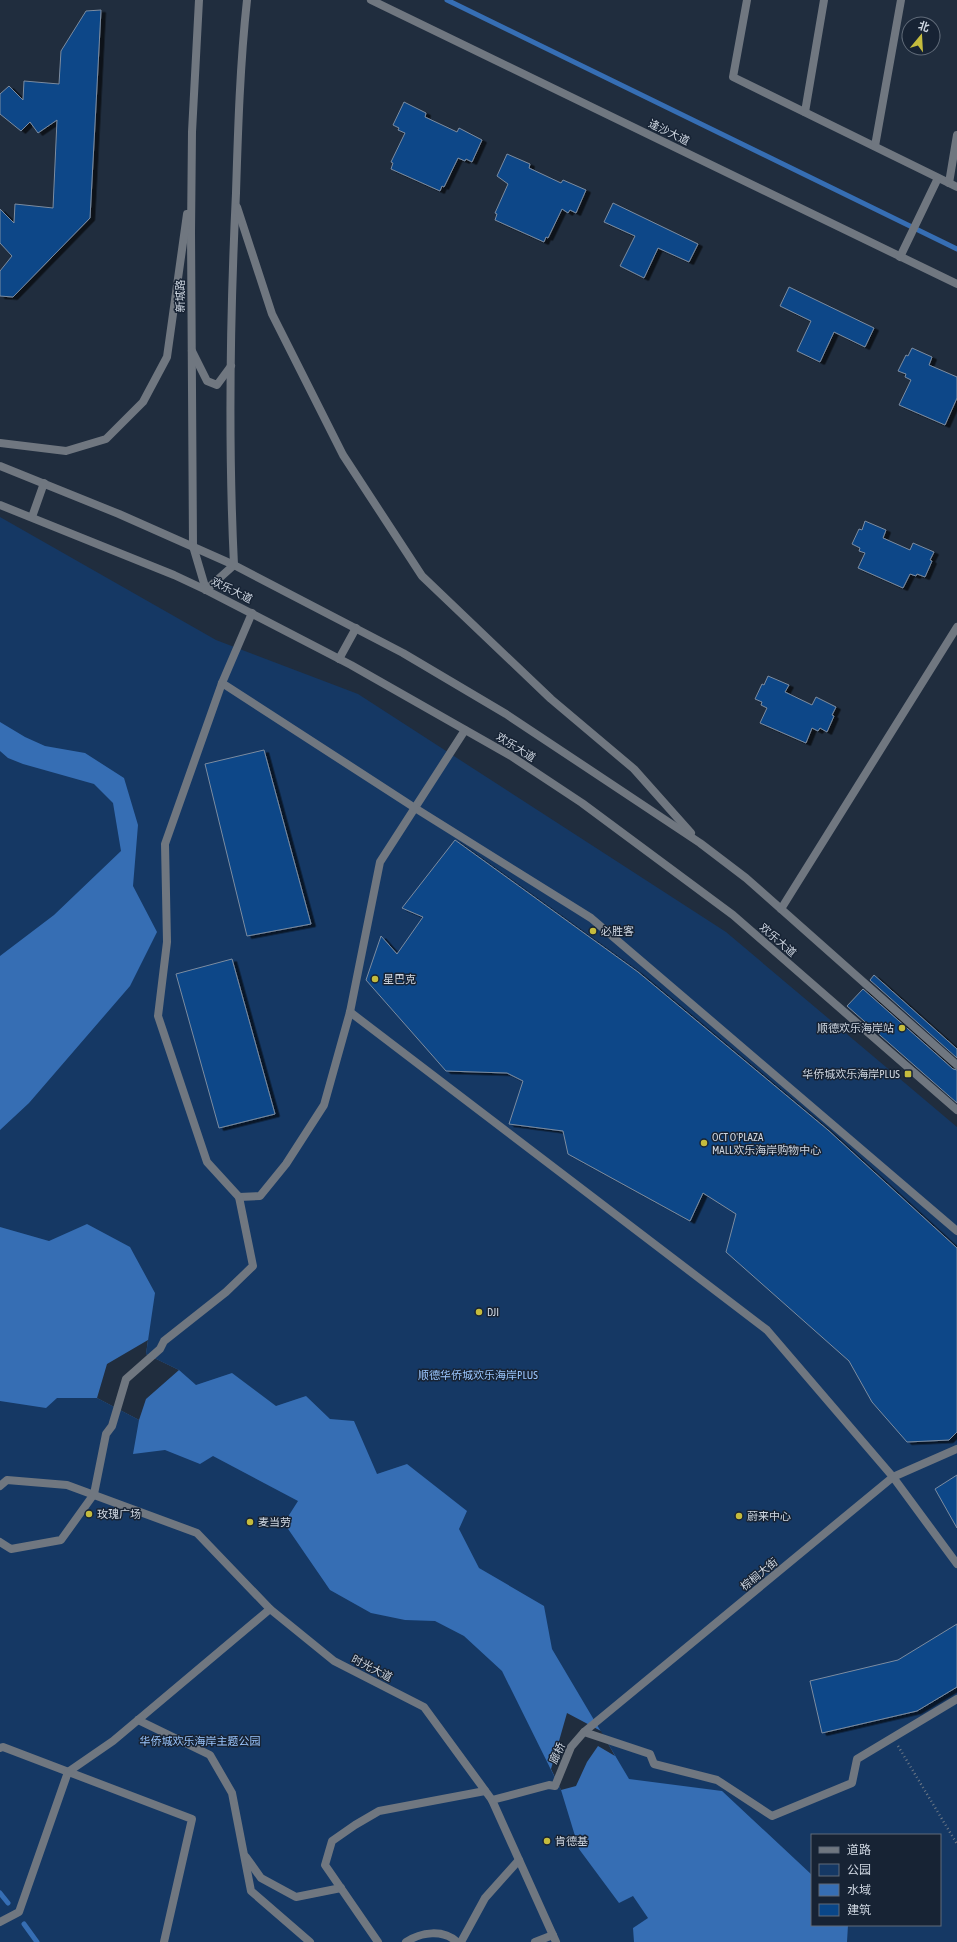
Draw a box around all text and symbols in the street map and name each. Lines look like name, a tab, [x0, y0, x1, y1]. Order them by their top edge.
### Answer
north arrow	[901, 16, 941, 56]
text: 北	[917, 19, 931, 34]
street label: 逢沙大道	[647, 117, 691, 147]
street label: 新城路	[174, 280, 186, 313]
street label: 欢乐大道	[210, 575, 254, 605]
street label: 欢乐大道	[494, 730, 538, 764]
street label: 欢乐大道	[757, 921, 799, 959]
place label: 必胜客	[601, 925, 634, 937]
marker: 必胜客	[588, 926, 598, 936]
place label: 星巴克	[383, 973, 416, 985]
marker: 星巴克	[370, 974, 380, 984]
place label: 顺德欢乐海岸站	[817, 1022, 894, 1034]
marker: 顺德欢乐海岸站	[897, 1023, 907, 1033]
place label: 华侨城欢乐海岸PLUS	[802, 1068, 900, 1080]
marker: 华侨城欢乐海岸PLUS	[903, 1069, 913, 1079]
place label: OCT O'PLAZA MALL欢乐海岸购物中心	[712, 1131, 821, 1156]
marker: OCT O'PLAZA MALL欢乐海岸购物中心	[699, 1138, 709, 1148]
place label: DJI	[487, 1306, 499, 1318]
marker: DJI	[474, 1307, 484, 1317]
park label: 顺德华侨城欢乐海岸PLUS	[418, 1369, 538, 1381]
place label: 玫瑰广场	[97, 1508, 141, 1520]
marker: 玫瑰广场	[84, 1509, 94, 1519]
place label: 蔚来中心	[747, 1510, 791, 1522]
marker: 蔚来中心	[734, 1511, 744, 1521]
place label: 麦当劳	[258, 1516, 291, 1528]
marker: 麦当劳	[245, 1517, 255, 1527]
street label: 棕榈大街	[738, 1555, 780, 1593]
street label: 时光大道	[350, 1653, 394, 1683]
park label: 华侨城欢乐海岸主题公园	[140, 1735, 261, 1747]
street label: 廊桥	[547, 1740, 567, 1766]
legend	[811, 1834, 941, 1926]
place label: 肯德基	[555, 1835, 588, 1847]
marker: 肯德基	[542, 1836, 552, 1846]
text: 道路	[847, 1843, 871, 1857]
text: 公园	[847, 1863, 871, 1877]
text: 水域	[847, 1883, 871, 1897]
text: 建筑	[847, 1903, 871, 1917]

